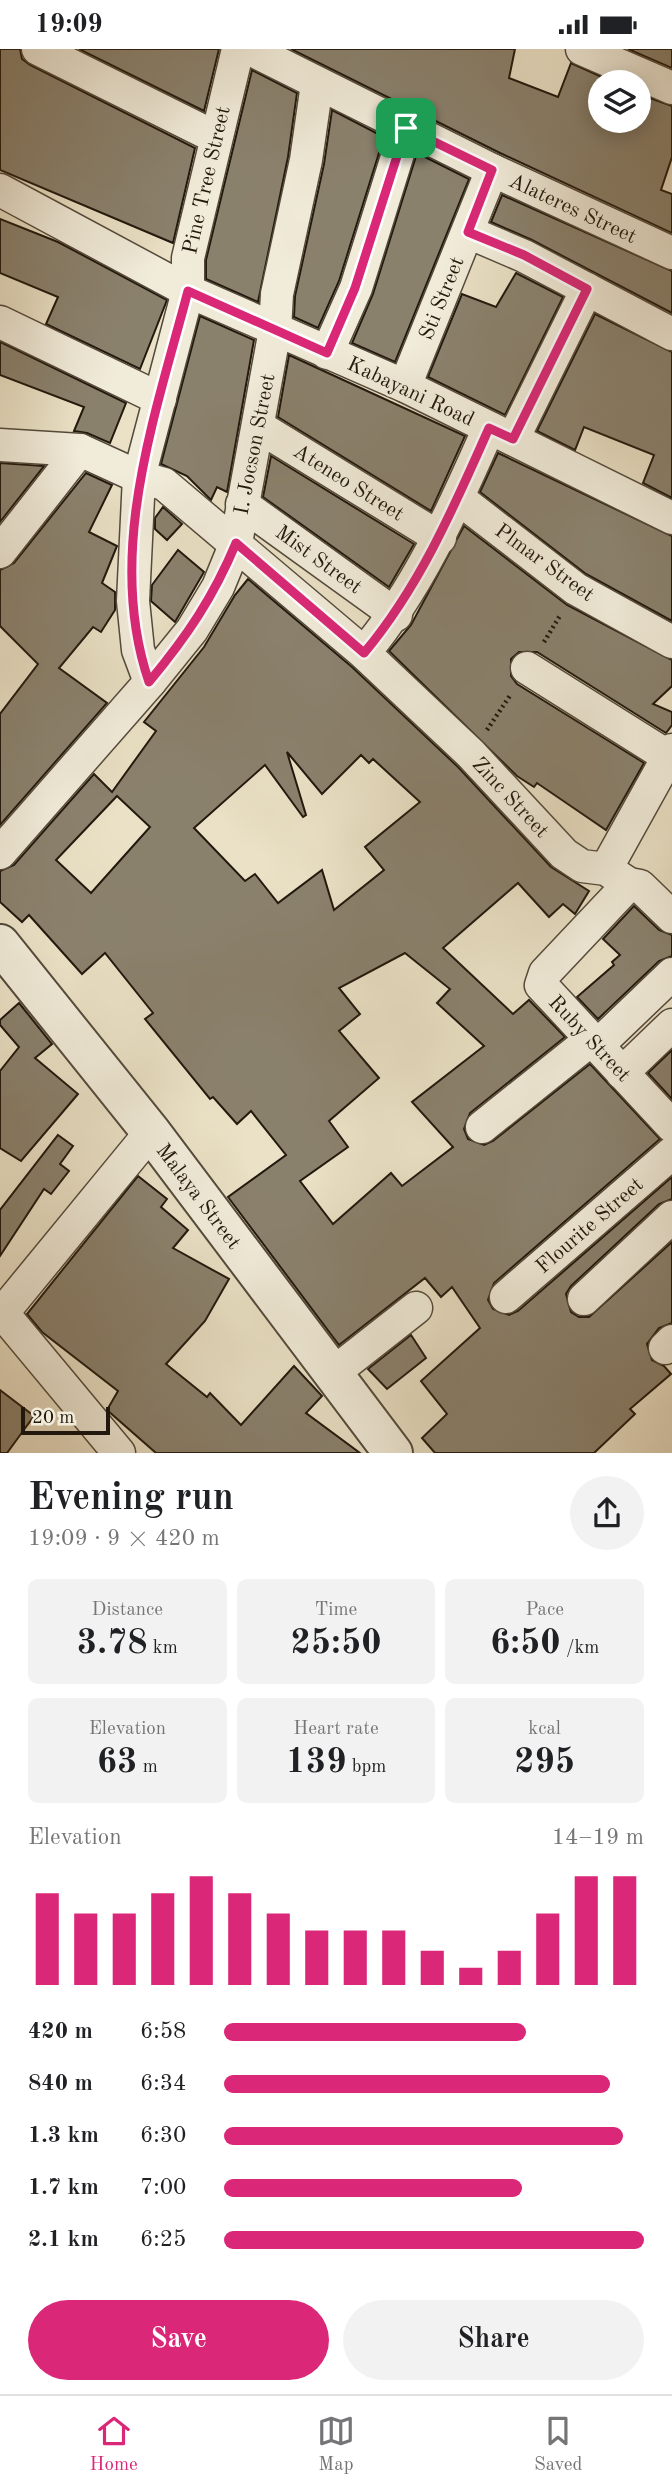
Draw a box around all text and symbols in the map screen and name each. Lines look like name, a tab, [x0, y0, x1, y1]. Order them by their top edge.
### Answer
text: 19:09	[35, 12, 103, 38]
map controls	[588, 70, 651, 133]
button: layers	[588, 70, 651, 133]
pin	[376, 98, 436, 158]
street label: Pine Tree Street	[180, 104, 235, 256]
icon: arrive	[387, 109, 425, 147]
street label: Alateres Street	[505, 171, 639, 248]
street label: Sti Street	[416, 254, 469, 343]
street label: Kabayani Road	[344, 354, 477, 431]
street label: I. Jocson Street	[231, 372, 279, 517]
street label: Ateneo Street	[289, 441, 407, 526]
street label: Plmar Street	[491, 520, 598, 606]
street label: Mist Street	[271, 522, 365, 598]
street label: Zinc Street	[468, 754, 552, 842]
street label: Ruby Street	[544, 992, 634, 1086]
street label: Malaya Street	[151, 1140, 244, 1254]
street label: Flourite Street	[532, 1174, 648, 1278]
scale bar	[21, 1403, 110, 1435]
text: 20 m	[32, 1409, 74, 1428]
button: share	[570, 1476, 644, 1550]
text: Evening run	[28, 1480, 234, 1518]
text: 19:09 · 9 × 420 m	[28, 1527, 220, 1550]
text: Distance	[92, 1601, 163, 1620]
text: Time	[315, 1601, 357, 1620]
text: Pace	[525, 1601, 564, 1620]
text: 3.78	[77, 1626, 148, 1661]
text: 25:50	[290, 1626, 382, 1661]
text: 6:50	[490, 1626, 561, 1661]
text: km	[148, 1639, 178, 1658]
text: /km	[561, 1639, 599, 1658]
text: Elevation	[89, 1720, 166, 1739]
text: Heart rate	[293, 1720, 379, 1739]
text: kcal	[528, 1720, 561, 1739]
text: 63	[97, 1745, 137, 1780]
text: 139	[286, 1745, 346, 1780]
text: 295	[514, 1745, 575, 1780]
text: m	[137, 1758, 158, 1777]
text: bpm	[346, 1758, 386, 1777]
text: Elevation	[28, 1826, 122, 1849]
text: 14–19 m	[552, 1826, 644, 1849]
text: 420 m	[28, 2020, 93, 2043]
text: 6:58	[140, 2020, 186, 2043]
text: 840 m	[28, 2072, 93, 2095]
text: 6:34	[140, 2072, 186, 2095]
text: 1.3 km	[28, 2124, 99, 2147]
text: 6:30	[140, 2124, 186, 2147]
text: 1.7 km	[28, 2176, 99, 2199]
text: 7:00	[140, 2176, 186, 2199]
text: 2.1 km	[28, 2228, 99, 2251]
text: 6:25	[140, 2228, 186, 2251]
button: Save	[28, 2300, 329, 2380]
button: Share	[343, 2300, 644, 2380]
tab: Home	[90, 2412, 138, 2477]
tab: Map	[317, 2412, 355, 2477]
tab: Saved	[534, 2412, 582, 2477]

